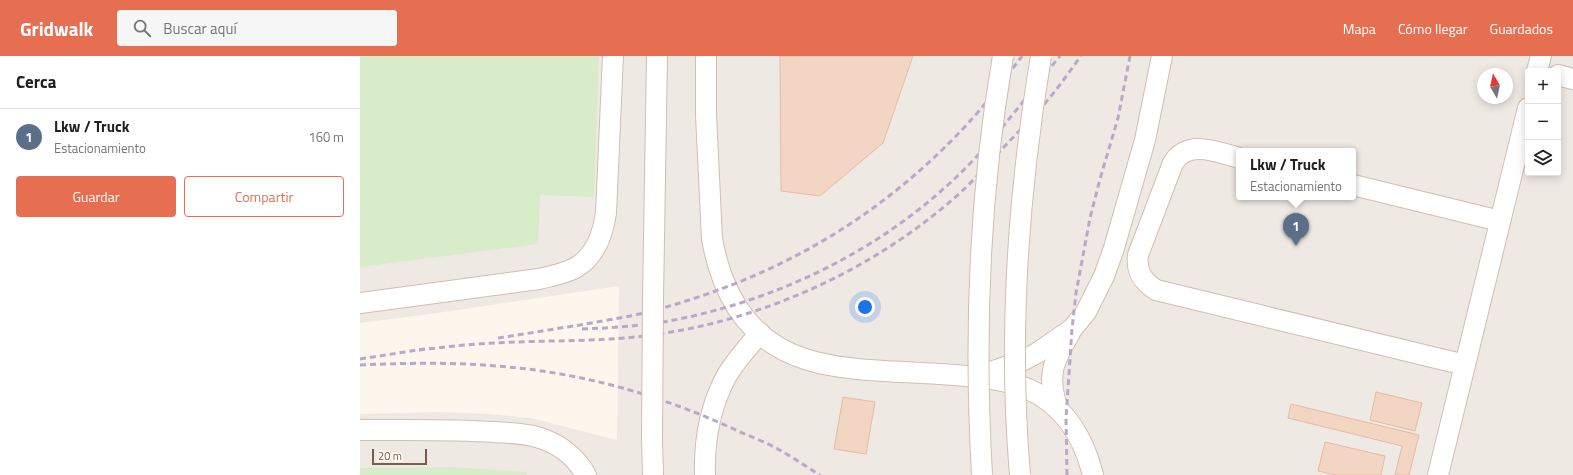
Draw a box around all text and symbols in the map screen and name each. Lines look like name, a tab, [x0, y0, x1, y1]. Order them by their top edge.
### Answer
search box	[117, 10, 397, 46]
text: Gridwalk	[20, 14, 93, 43]
icon: search	[131, 17, 153, 39]
text: Buscar aquí	[163, 17, 237, 40]
text: Mapa	[1343, 18, 1376, 39]
text: Cómo llegar	[1398, 18, 1468, 39]
text: Guardados	[1490, 18, 1553, 39]
north arrow	[1477, 68, 1513, 104]
map controls	[1525, 68, 1561, 176]
button: +	[1525, 68, 1561, 104]
text: Cerca	[16, 69, 56, 95]
button: −	[1525, 104, 1561, 140]
text: Lkw / Truck	[54, 115, 129, 138]
text: 1	[25, 127, 33, 147]
text: 160 m	[308, 127, 344, 147]
text: Estacionamiento	[54, 138, 146, 158]
button: layers	[1525, 140, 1561, 176]
popup	[1236, 148, 1356, 200]
text: Lkw / Truck	[1250, 153, 1325, 176]
button: Guardar	[16, 176, 176, 217]
button: Compartir	[184, 176, 344, 217]
text: Estacionamiento	[1250, 176, 1342, 196]
pin: 1	[1283, 213, 1309, 246]
your location	[855, 297, 875, 317]
scale bar	[372, 447, 427, 466]
text: 20 m	[378, 448, 402, 464]

